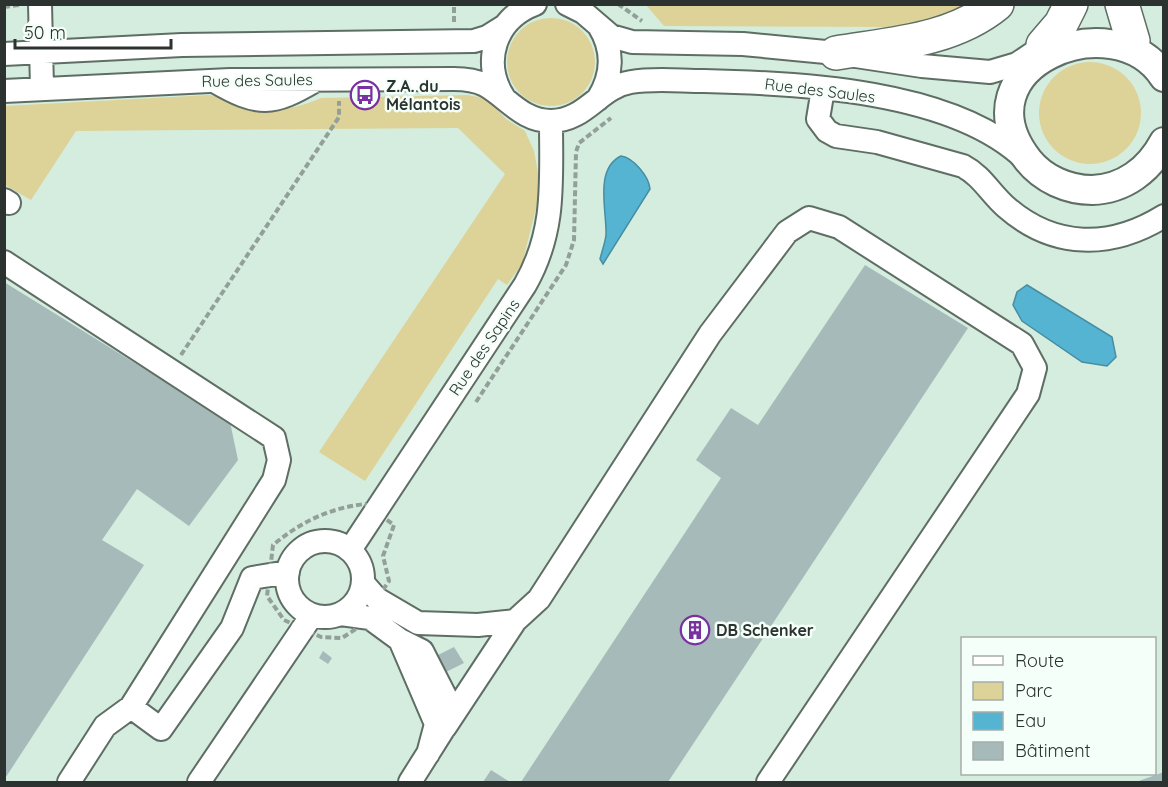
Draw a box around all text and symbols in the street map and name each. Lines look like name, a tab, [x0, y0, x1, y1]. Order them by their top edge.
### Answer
scale bar	[15, 12, 171, 50]
text: 50 m	[24, 21, 66, 44]
street label: Rue des Saules	[201, 69, 313, 91]
street label: Rue des Saules	[764, 73, 876, 107]
place label: Z.A. du Mélantois	[386, 76, 461, 114]
bus stop icon: Z.A. du Mélantois	[349, 79, 381, 111]
street label: Rue des Sapins	[444, 295, 524, 399]
building icon: DB Schenker	[679, 614, 711, 646]
place label: DB Schenker	[716, 620, 814, 640]
legend	[961, 637, 1156, 775]
text: Route	[1015, 649, 1064, 672]
text: Parc	[1015, 679, 1052, 702]
text: Eau	[1015, 709, 1046, 732]
text: Bâtiment	[1015, 739, 1091, 762]

